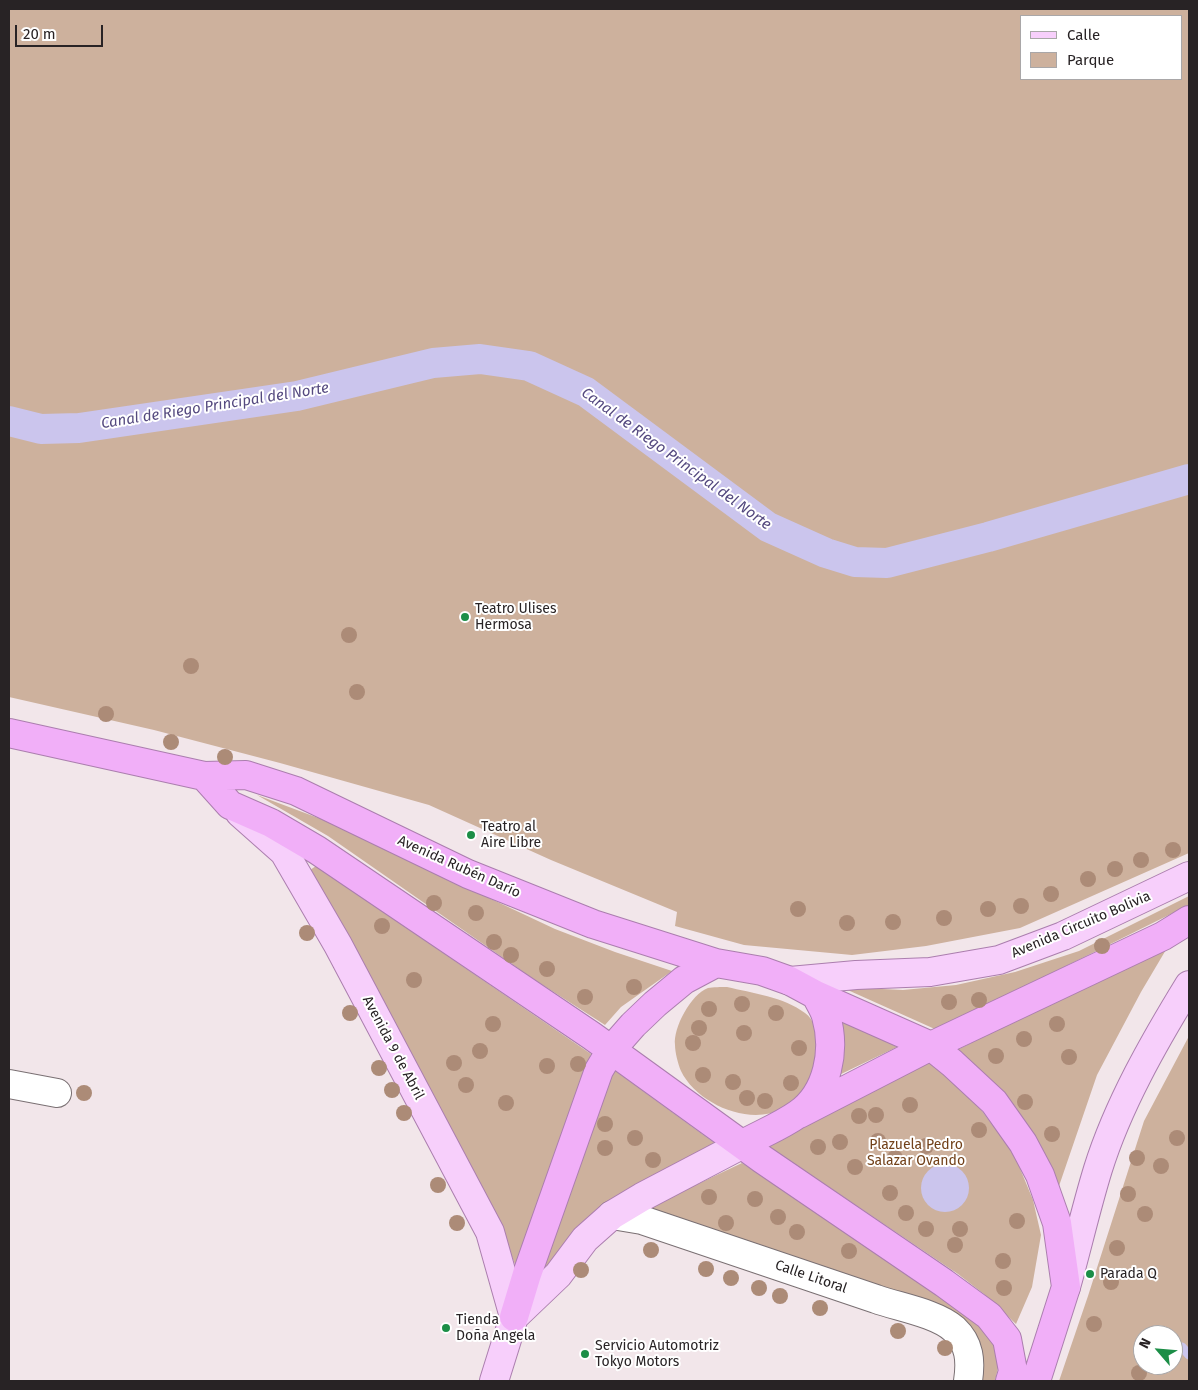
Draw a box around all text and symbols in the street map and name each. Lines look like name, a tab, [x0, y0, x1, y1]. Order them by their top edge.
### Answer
scale bar	[18, 15, 105, 47]
legend	[1020, 15, 1183, 80]
text: 20 m	[23, 25, 56, 43]
text: Calle	[1067, 26, 1100, 44]
text: Parque	[1067, 51, 1114, 69]
water label: Canal de Riego Principal del Norte	[100, 379, 330, 433]
water label: Canal de Riego Principal del Norte	[578, 384, 774, 534]
place label: Teatro Ulises Hermosa	[475, 601, 557, 634]
marker: Teatro Ulises Hermosa	[459, 611, 471, 623]
place label: Teatro al Aire Libre	[481, 819, 541, 852]
marker: Teatro al Aire Libre	[465, 829, 477, 841]
street label: Avenida Rubén Darío	[395, 832, 523, 902]
street label: Avenida Circuito Bolivia	[1009, 888, 1153, 962]
street label: Avenida 9 de Abril	[359, 993, 427, 1103]
park label: Plazuela Pedro Salazar Ovando	[867, 1137, 965, 1170]
street label: Calle Litoral	[773, 1257, 849, 1297]
place label: Parada Q	[1100, 1266, 1157, 1282]
marker: Parada Q	[1084, 1268, 1096, 1280]
place label: Tienda Doña Angela	[456, 1312, 535, 1344]
marker: Tienda Doña Angela	[440, 1322, 452, 1334]
north arrow	[1133, 1325, 1183, 1375]
text: N	[1135, 1335, 1155, 1351]
place label: Servicio Automotriz Tokyo Motors	[595, 1338, 719, 1370]
marker: Servicio Automotriz Tokyo Motors	[579, 1348, 591, 1360]

